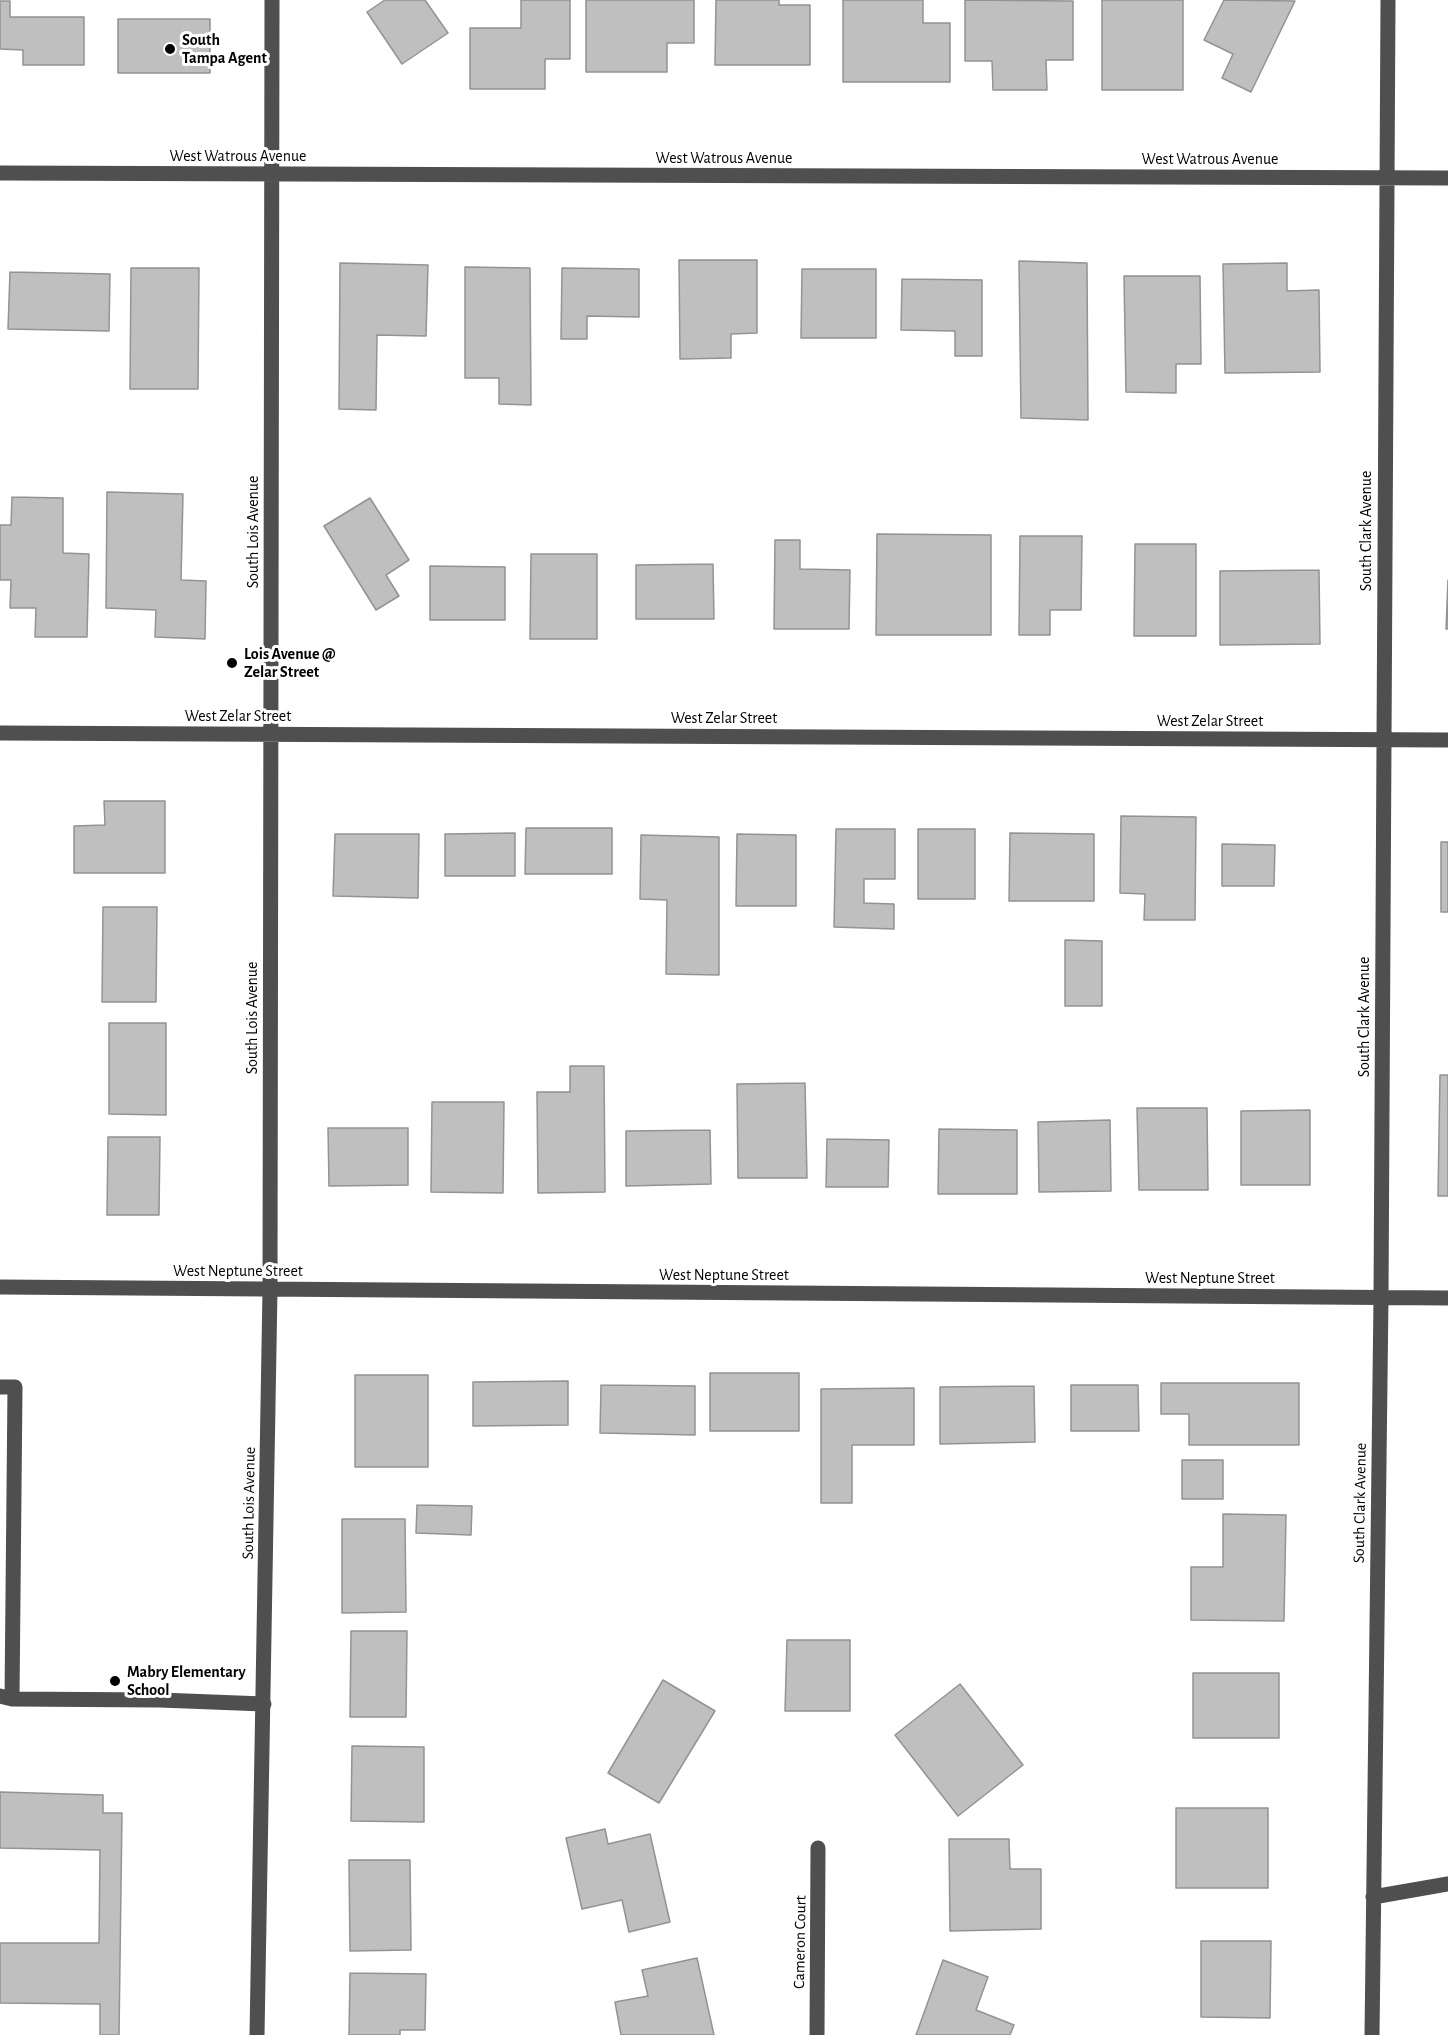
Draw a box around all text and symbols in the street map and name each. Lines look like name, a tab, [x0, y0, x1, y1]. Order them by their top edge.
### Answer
place label: South Tampa Agent	[182, 30, 267, 68]
marker: South Tampa Agent	[163, 42, 177, 56]
street label: West Watrous Avenue	[170, 146, 306, 166]
street label: West Watrous Avenue	[656, 148, 792, 168]
street label: West Watrous Avenue	[1142, 149, 1278, 169]
street label: South Clark Avenue	[1356, 471, 1376, 591]
street label: South Lois Avenue	[243, 476, 263, 588]
place label: Lois Avenue @ Zelar Street	[244, 644, 335, 682]
marker: Lois Avenue @ Zelar Street	[225, 656, 239, 670]
street label: West Zelar Street	[185, 706, 291, 726]
street label: West Zelar Street	[671, 708, 777, 728]
street label: West Zelar Street	[1157, 711, 1263, 731]
street label: South Clark Avenue	[1354, 957, 1374, 1077]
street label: South Lois Avenue	[242, 962, 262, 1074]
street label: West Neptune Street	[173, 1261, 303, 1281]
street label: West Neptune Street	[659, 1265, 789, 1285]
street label: West Neptune Street	[1145, 1268, 1275, 1288]
street label: South Clark Avenue	[1349, 1443, 1371, 1563]
street label: South Lois Avenue	[238, 1447, 260, 1559]
place label: Mabry Elementary School	[127, 1662, 246, 1700]
marker: Mabry Elementary School	[108, 1674, 122, 1688]
street label: Cameron Court	[790, 1895, 810, 1989]

